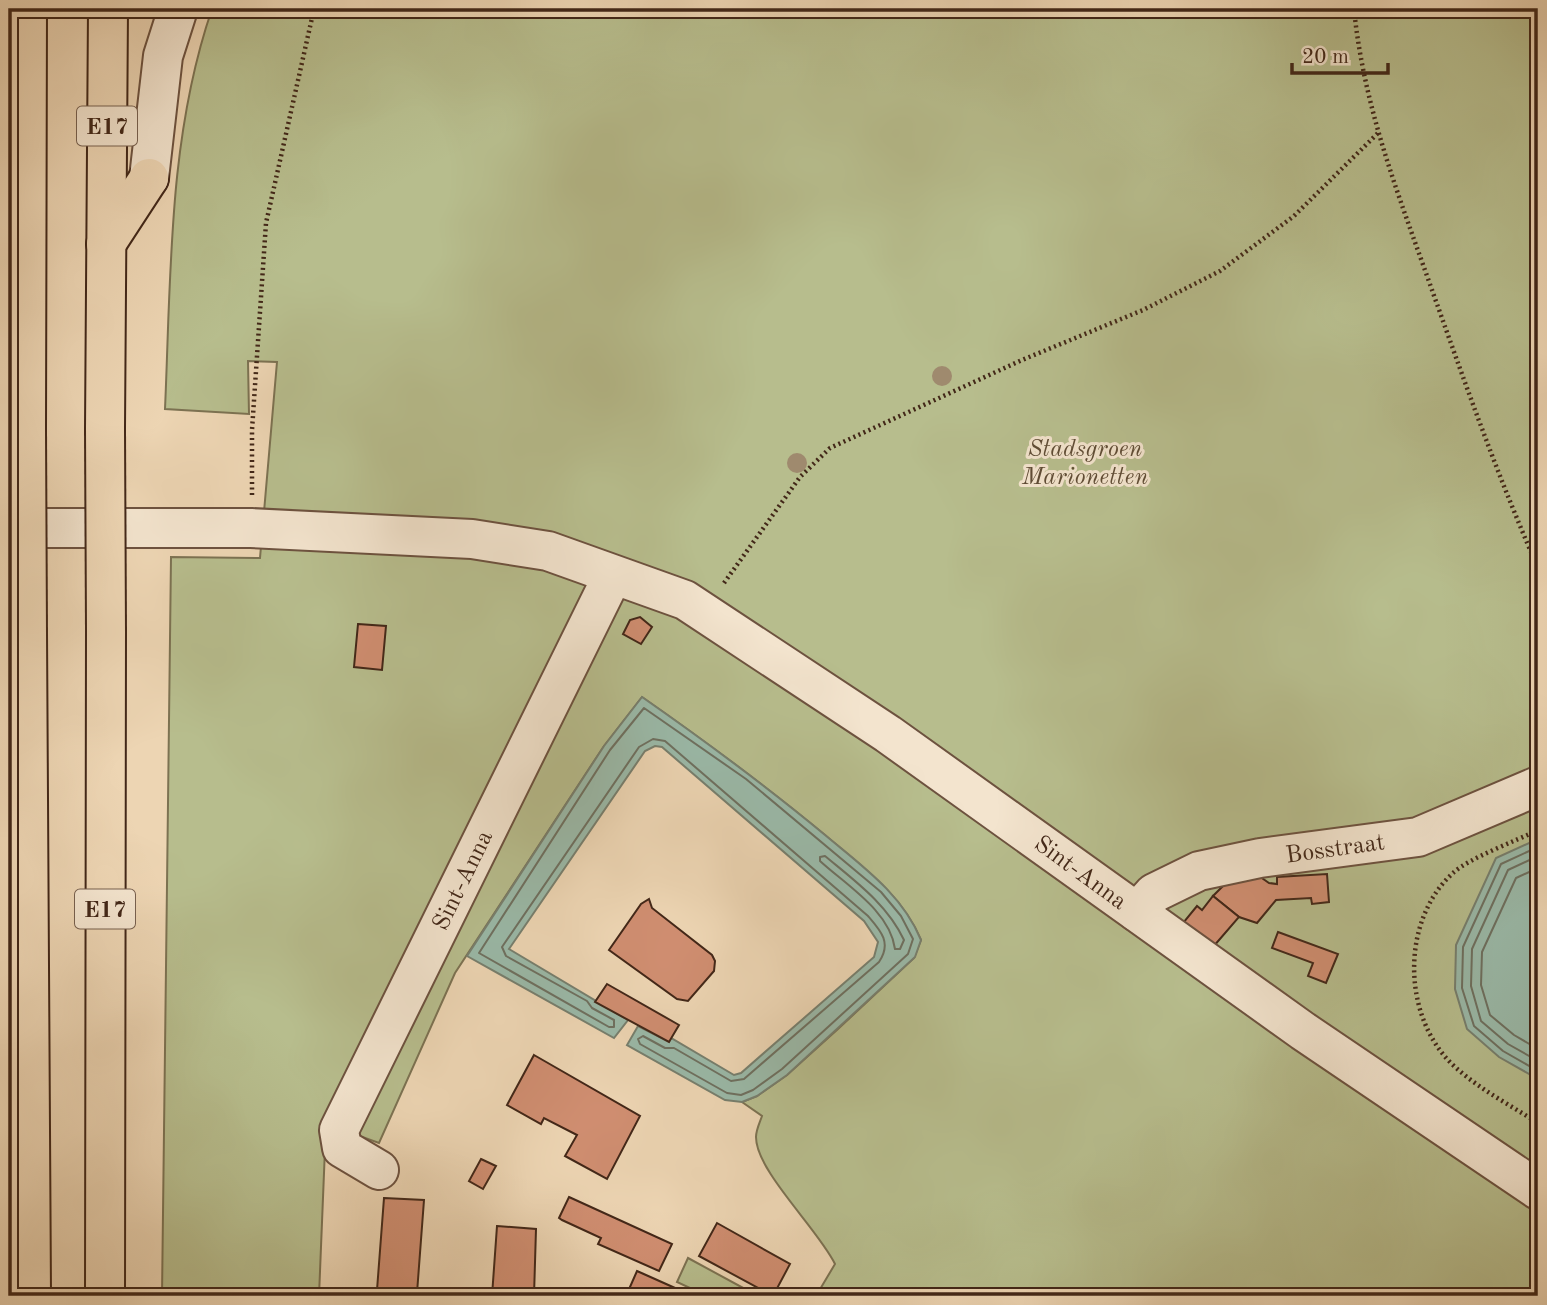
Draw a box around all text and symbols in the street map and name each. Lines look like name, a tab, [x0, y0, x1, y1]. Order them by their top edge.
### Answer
scale bar	[1292, 32, 1388, 76]
text: 20 m	[1302, 47, 1349, 68]
road number: E17	[77, 106, 137, 146]
park label: Stadsgroen Marionetten	[1021, 438, 1148, 490]
street label: Sint-Anna	[429, 827, 498, 935]
street label: Bosstraat	[1284, 831, 1386, 869]
street label: Sint-Anna	[1029, 832, 1131, 915]
road number: E17	[75, 890, 135, 928]

